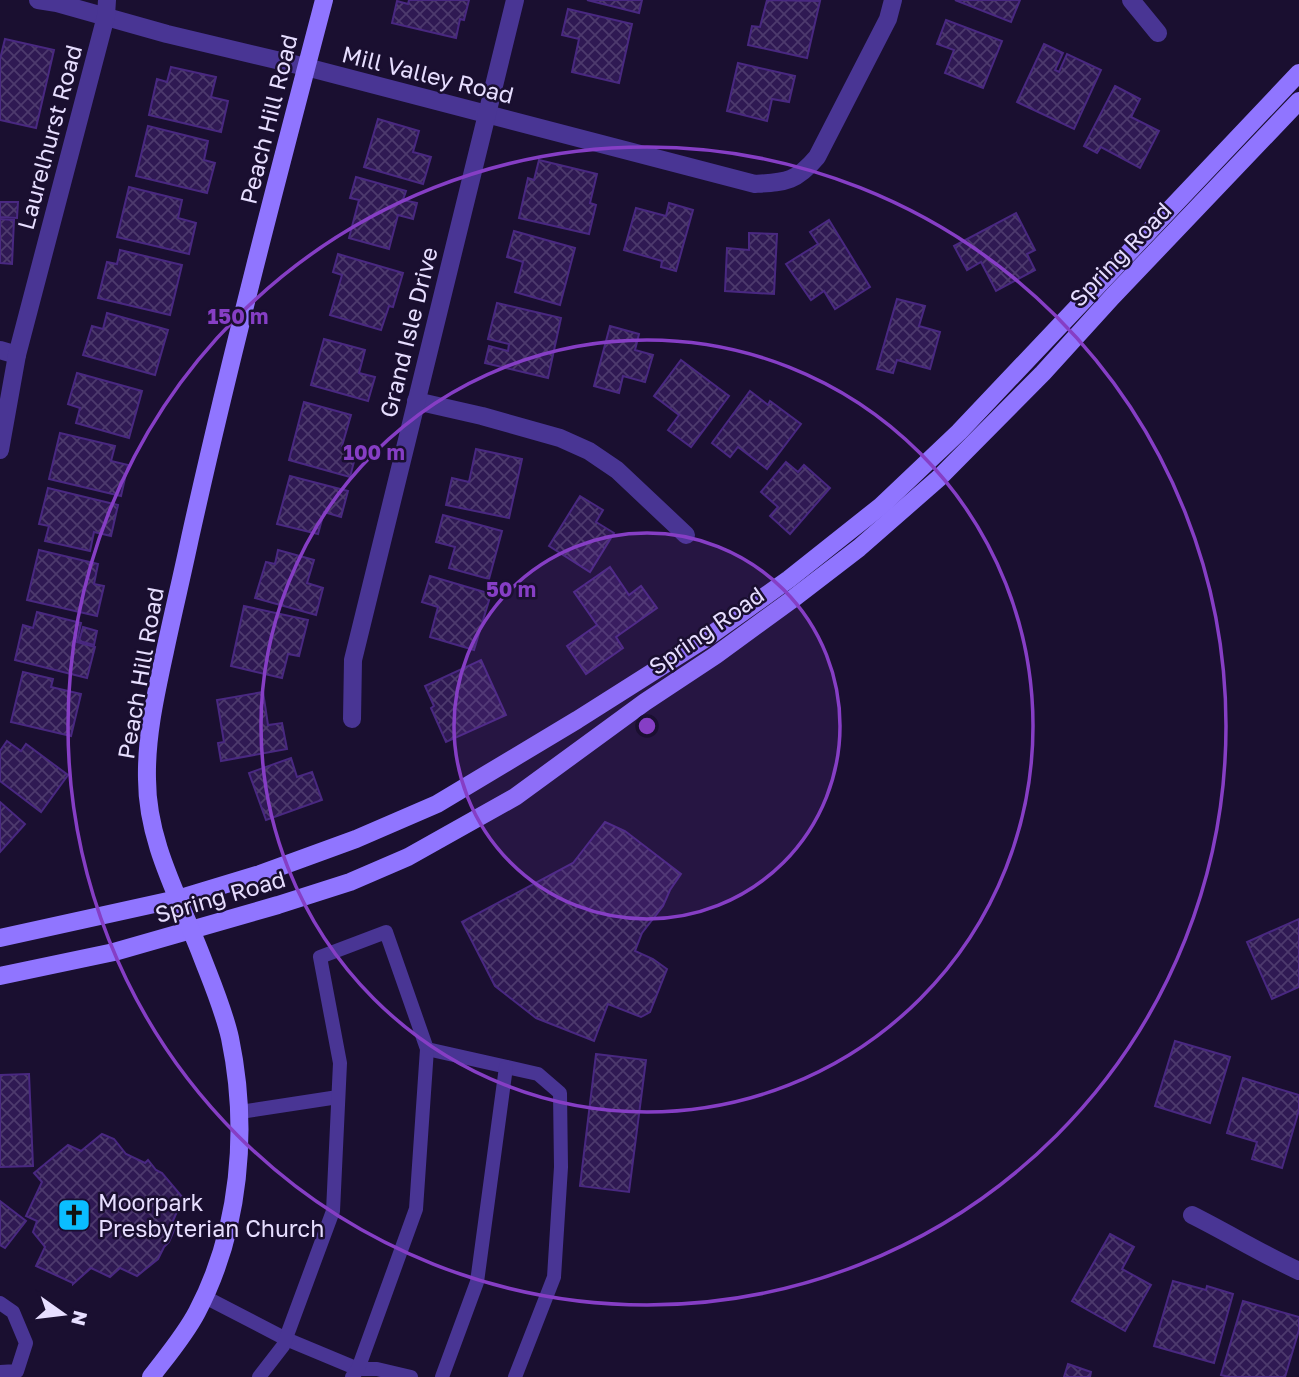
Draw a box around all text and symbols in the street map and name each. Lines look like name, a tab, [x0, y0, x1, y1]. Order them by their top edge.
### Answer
street label: Peach Hill Road	[233, 31, 303, 207]
street label: Mill Valley Road	[339, 39, 517, 109]
street label: Laurelhurst Road	[11, 42, 87, 232]
street label: Spring Road	[1063, 196, 1177, 312]
street label: Grand Isle Drive	[373, 244, 443, 420]
text: 150 m	[208, 303, 268, 329]
text: 100 m	[343, 439, 405, 465]
text: 50 m	[486, 576, 536, 602]
street label: Spring Road	[643, 580, 769, 680]
street label: Peach Hill Road	[111, 585, 169, 761]
centre of rings	[635, 714, 659, 738]
street label: Spring Road	[152, 864, 288, 928]
place label: Moorpark Presbyterian Church	[98, 1188, 324, 1242]
church icon: Moorpark Presbyterian Church	[55, 1196, 93, 1234]
north arrow	[28, 1279, 98, 1349]
text: N	[67, 1308, 93, 1328]

